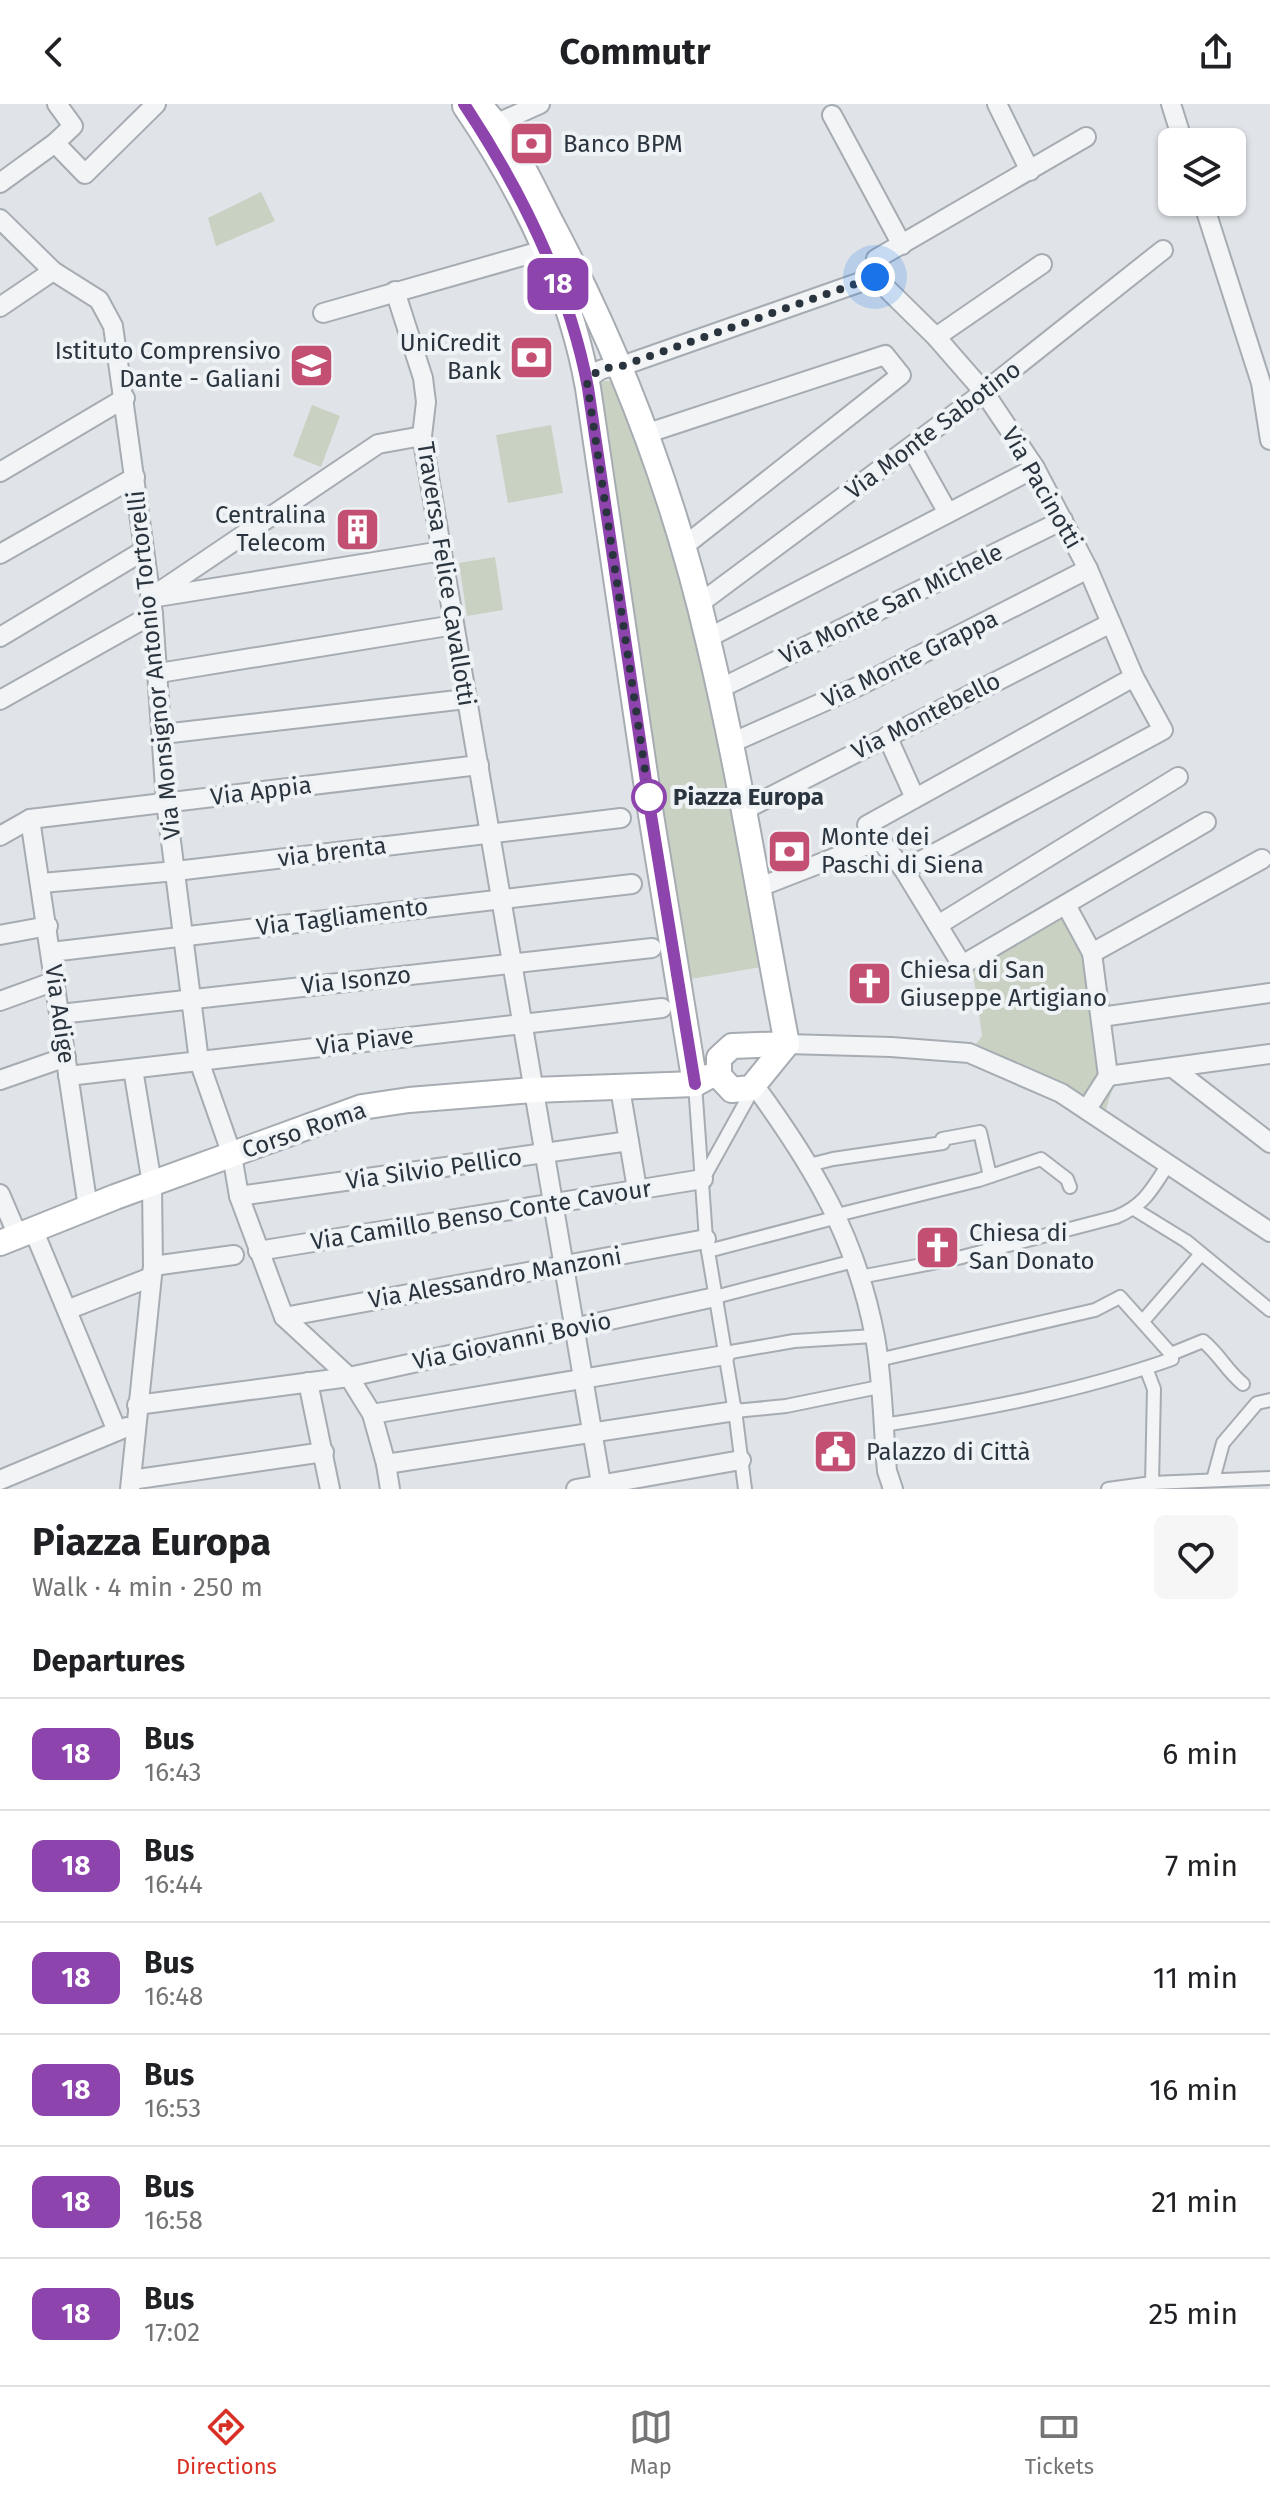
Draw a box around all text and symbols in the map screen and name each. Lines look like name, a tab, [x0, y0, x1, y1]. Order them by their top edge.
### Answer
icon: back	[32, 30, 76, 74]
text: Commutr	[560, 30, 710, 74]
icon: share	[1194, 30, 1238, 74]
bank icon: Banco BPM	[508, 120, 556, 168]
map controls	[1158, 128, 1246, 216]
button: layers	[1158, 128, 1246, 216]
place label: Banco BPM	[563, 130, 683, 158]
your location	[855, 257, 895, 297]
line badge: 18	[522, 258, 594, 310]
text: 18	[543, 267, 573, 300]
place label: UniCredit Bank	[400, 329, 502, 385]
bank icon: UniCredit Bank	[508, 333, 556, 381]
place label: Istituto Comprensivo Dante - Galiani	[55, 337, 281, 393]
school or university icon: Istituto Comprensivo Dante - Galiani	[288, 341, 336, 389]
street label: Via Monte Sabotino	[840, 355, 1026, 505]
street label: Via Pacinotti	[996, 422, 1088, 554]
street label: Traversa Felice Cavallotti	[411, 440, 481, 708]
street label: Via Monsignor Antonio Tortorelli	[122, 489, 186, 841]
place label: Centralina Telecom	[215, 501, 326, 557]
building icon: Centralina Telecom	[333, 505, 381, 553]
street label: Via Monte San Michele	[775, 538, 1007, 670]
street label: Via Monte Grappa	[818, 604, 1002, 714]
street label: Via Montebello	[847, 667, 1005, 765]
street label: Via Appia	[209, 771, 313, 811]
marker: Piazza Europa	[632, 780, 666, 814]
place label: Piazza Europa	[673, 783, 824, 811]
place label: Monte dei Paschi di Siena	[821, 823, 984, 879]
bank icon: Monte dei Paschi di Siena	[766, 827, 814, 875]
street label: via brenta	[276, 831, 388, 873]
street label: Via Tagliamento	[254, 893, 430, 941]
place label: Chiesa di San Giuseppe Artigiano	[900, 956, 1107, 1012]
street label: Via Isonzo	[300, 960, 412, 1000]
church icon: Chiesa di San Giuseppe Artigiano	[845, 960, 893, 1008]
street label: Via Adige	[39, 963, 81, 1065]
street label: Via Piave	[315, 1021, 415, 1061]
street label: Corso Roma	[238, 1096, 370, 1164]
street label: Via Silvio Pellico	[344, 1143, 524, 1195]
street label: Via Camillo Benso Conte Cavour	[309, 1174, 654, 1256]
place label: Chiesa di San Donato	[969, 1219, 1094, 1275]
church icon: Chiesa di San Donato	[914, 1223, 962, 1271]
street label: Via Alessandro Manzoni	[366, 1242, 624, 1314]
street label: Via Giovanni Bovio	[410, 1306, 614, 1376]
public building icon: Palazzo di Città	[811, 1428, 859, 1476]
place label: Palazzo di Città	[866, 1438, 1031, 1466]
button: heart	[1154, 1515, 1238, 1599]
text: Piazza Europa	[32, 1519, 271, 1565]
text: Walk · 4 min · 250 m	[32, 1572, 263, 1603]
text: Departures	[32, 1643, 185, 1679]
text: Bus	[144, 1721, 194, 1757]
text: 6 min	[1162, 1736, 1238, 1772]
text: 18	[61, 1737, 91, 1770]
text: 16:43	[144, 1757, 202, 1788]
text: Bus	[144, 1833, 194, 1869]
text: 7 min	[1165, 1848, 1238, 1884]
text: 18	[61, 1849, 91, 1882]
text: 16:44	[144, 1869, 203, 1900]
text: Bus	[144, 1945, 194, 1981]
text: 11 min	[1153, 1960, 1238, 1996]
text: 18	[61, 1961, 91, 1994]
text: 16:48	[144, 1981, 203, 2012]
text: Bus	[144, 2057, 194, 2093]
text: 16 min	[1149, 2072, 1238, 2108]
text: 18	[61, 2073, 91, 2106]
text: 16:53	[144, 2093, 201, 2124]
text: Bus	[144, 2169, 194, 2205]
text: 21 min	[1151, 2184, 1238, 2220]
text: 18	[61, 2185, 91, 2218]
text: 16:58	[144, 2205, 203, 2236]
text: Bus	[144, 2281, 194, 2317]
text: 25 min	[1148, 2296, 1238, 2332]
text: 18	[61, 2297, 91, 2330]
text: 17:02	[144, 2317, 200, 2348]
tab: Directions	[176, 2405, 277, 2480]
tab: Map	[629, 2405, 673, 2480]
tab: Tickets	[1025, 2405, 1094, 2480]

